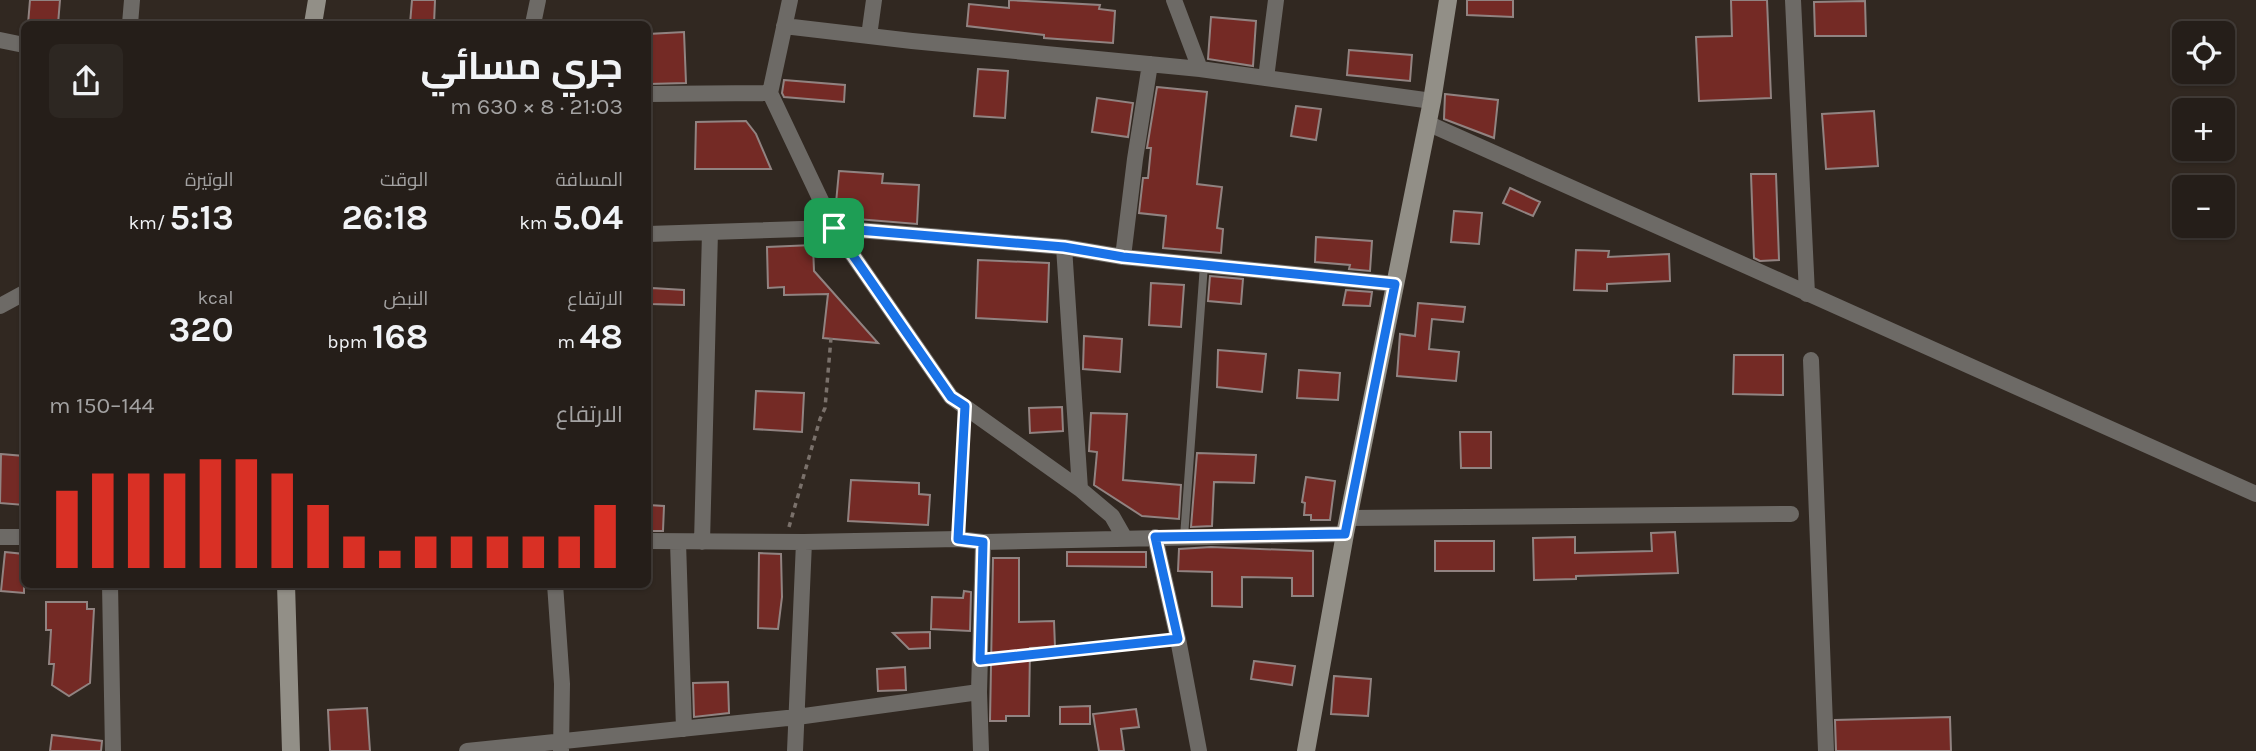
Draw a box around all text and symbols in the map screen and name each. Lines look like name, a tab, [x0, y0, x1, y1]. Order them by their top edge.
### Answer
map controls	[2172, 21, 2235, 238]
button: locate	[2172, 21, 2235, 84]
button: share	[49, 44, 123, 118]
text: جري مسائي	[420, 44, 623, 89]
text: 21:03 · 8 × 630 m	[450, 93, 623, 120]
button: +	[2172, 98, 2235, 161]
text: الوتيرة	[185, 169, 234, 191]
text: الوقت	[380, 169, 428, 191]
text: المسافة	[555, 169, 623, 191]
button: −	[2172, 175, 2235, 238]
text: 5:13	[170, 197, 234, 238]
text: 26:18	[341, 197, 428, 238]
text: 5.04	[552, 197, 623, 238]
pin	[804, 198, 864, 258]
icon: arrive	[815, 209, 853, 247]
text: /km	[128, 212, 170, 234]
text: km	[519, 212, 552, 234]
text: kcal	[197, 287, 234, 309]
text: النبض	[384, 288, 428, 310]
text: الارتفاع	[567, 288, 623, 310]
text: 320	[169, 309, 234, 350]
text: 168	[372, 316, 428, 357]
text: 48	[580, 316, 623, 357]
text: bpm	[327, 331, 372, 353]
text: m	[557, 331, 580, 353]
text: 144–150 m	[49, 392, 154, 419]
text: الارتفاع	[556, 401, 623, 428]

